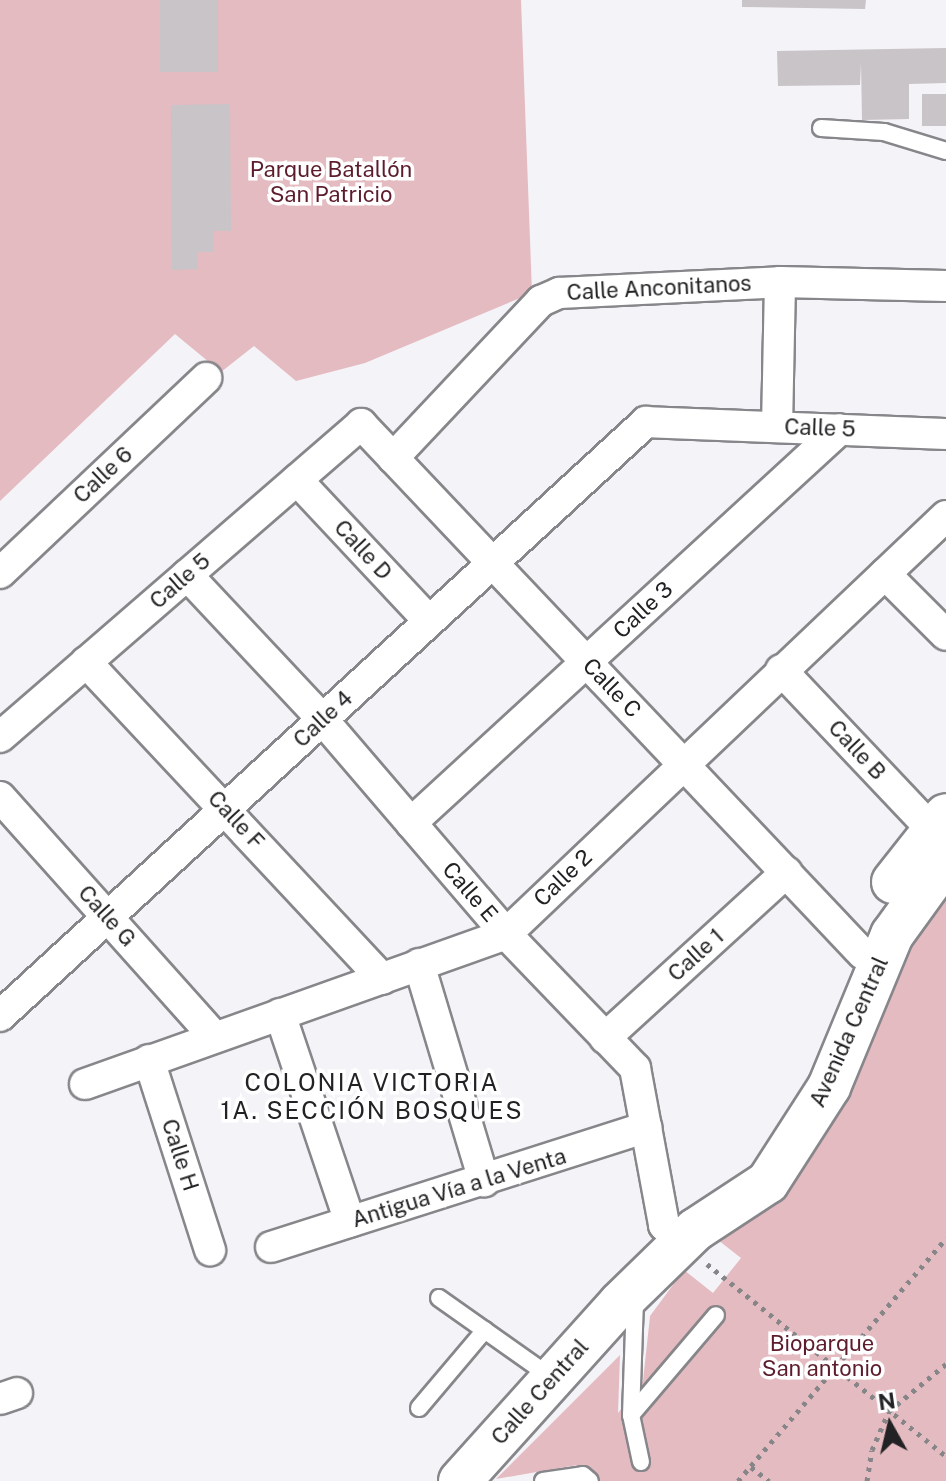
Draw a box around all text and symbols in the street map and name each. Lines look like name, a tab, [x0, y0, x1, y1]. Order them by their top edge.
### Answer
park label: Parque Batallón San Patricio	[250, 156, 412, 208]
street label: Calle Anconitanos	[566, 270, 752, 306]
street label: Calle 5	[784, 414, 856, 442]
street label: Calle 6	[68, 441, 138, 509]
street label: Calle D	[329, 514, 397, 586]
street label: Calle 5	[144, 548, 216, 614]
street label: Calle 3	[608, 576, 678, 644]
street label: Calle C	[577, 653, 647, 723]
street label: Calle 4	[288, 685, 358, 753]
street label: Calle B	[823, 715, 891, 785]
street label: Calle F	[202, 785, 270, 855]
street label: Calle 2	[528, 844, 598, 912]
street label: Calle E	[437, 857, 503, 927]
street label: Calle G	[73, 880, 141, 952]
street label: Calle 1	[663, 923, 729, 987]
street label: Avenida Central	[804, 953, 894, 1111]
district label: COLONIA VICTORIA 1A. SECCIÓN BOSQUES	[220, 1069, 524, 1125]
street label: Calle H	[156, 1116, 204, 1194]
street label: Antigua Vía a la Venta	[348, 1143, 570, 1233]
park label: Bioparque San antonio	[762, 1330, 882, 1382]
street label: Calle Central	[486, 1334, 594, 1450]
north arrow	[850, 1385, 930, 1465]
text: N	[876, 1387, 897, 1415]

